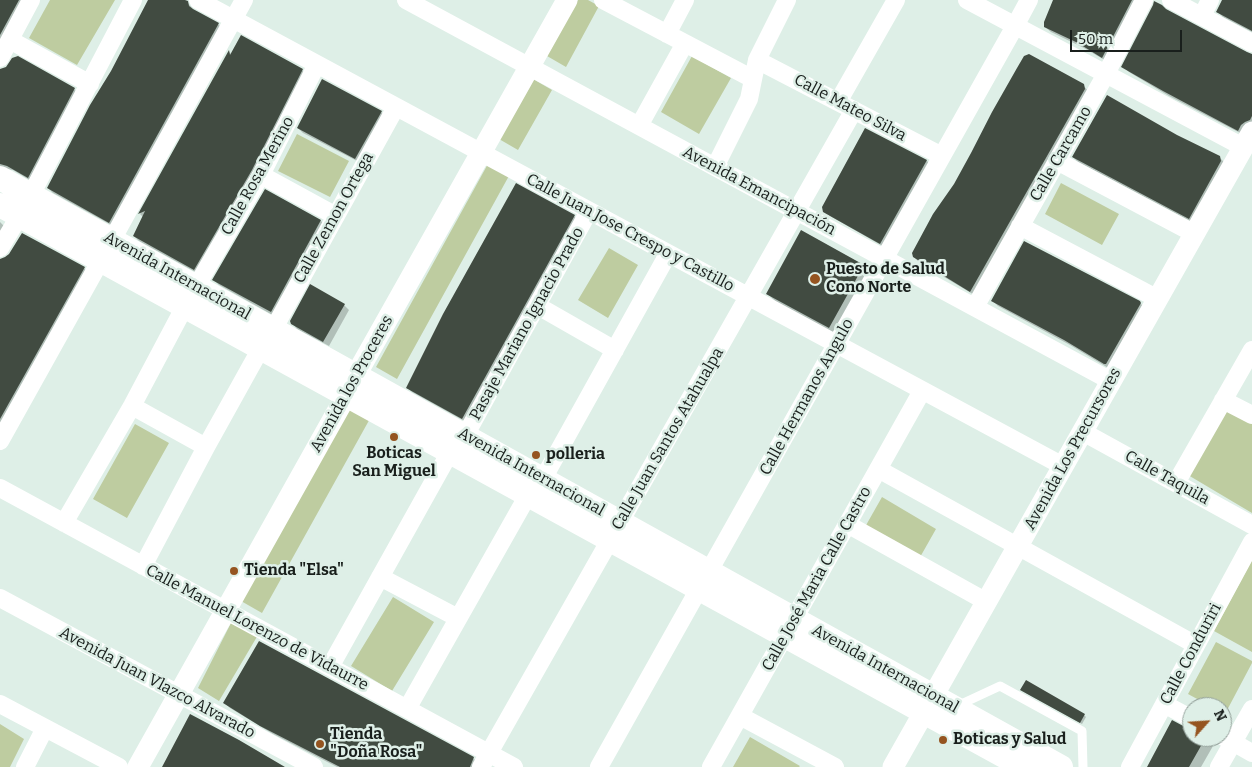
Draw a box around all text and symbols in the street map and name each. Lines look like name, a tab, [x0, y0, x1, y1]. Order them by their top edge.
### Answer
scale bar	[1072, 20, 1184, 52]
text: 50 m	[1078, 30, 1113, 48]
street label: Calle Mateo Silva	[791, 70, 909, 146]
street label: Calle Carcamo	[1026, 103, 1096, 205]
street label: Calle Rosa Merino	[217, 113, 299, 239]
street label: Avenida Emancipación	[679, 142, 839, 240]
street label: Calle Zemon Ortega	[290, 149, 378, 287]
street label: Calle Juan Jose Crespo y Castillo	[523, 170, 737, 296]
street label: Pasaje Mariano Ignacio Prado	[466, 224, 588, 424]
street label: Avenida Internacional	[100, 228, 254, 324]
place label: Puesto de Salud Cono Norte	[826, 260, 945, 298]
marker: Puesto de Salud Cono Norte	[808, 272, 822, 286]
street label: Avenida los Proceres	[306, 312, 398, 456]
street label: Calle Hermanos Angulo	[756, 315, 858, 479]
street label: Calle Juan Santos Atahualpa	[608, 344, 728, 534]
street label: Avenida Los Precursores	[1021, 365, 1125, 533]
street label: Avenida Internacional	[454, 424, 608, 520]
marker: Boticas San Miguel	[388, 431, 400, 443]
place label: Boticas San Miguel	[352, 444, 436, 482]
place label: polleria	[546, 445, 605, 465]
street label: Calle Taquila	[1121, 447, 1213, 509]
marker: polleria	[530, 449, 542, 461]
street label: Calle José Maria Calle Castro	[758, 483, 876, 675]
street label: Calle Manuel Lorenzo de Vidaurre	[142, 561, 372, 695]
place label: Tienda "Elsa"	[244, 561, 344, 581]
marker: Tienda "Elsa"	[228, 565, 240, 577]
street label: Calle Conduriri	[1156, 600, 1226, 708]
street label: Avenida Internacional	[808, 621, 962, 717]
street label: Avenida Juan Vlazco Alvarado	[56, 623, 258, 743]
north arrow	[1182, 697, 1232, 747]
text: N	[1210, 707, 1230, 724]
place label: Tienda "Doña Rosa"	[330, 725, 422, 763]
place label: Boticas y Salud	[953, 730, 1066, 750]
marker: Boticas y Salud	[937, 734, 949, 746]
marker: Tienda "Doña Rosa"	[314, 738, 326, 750]

